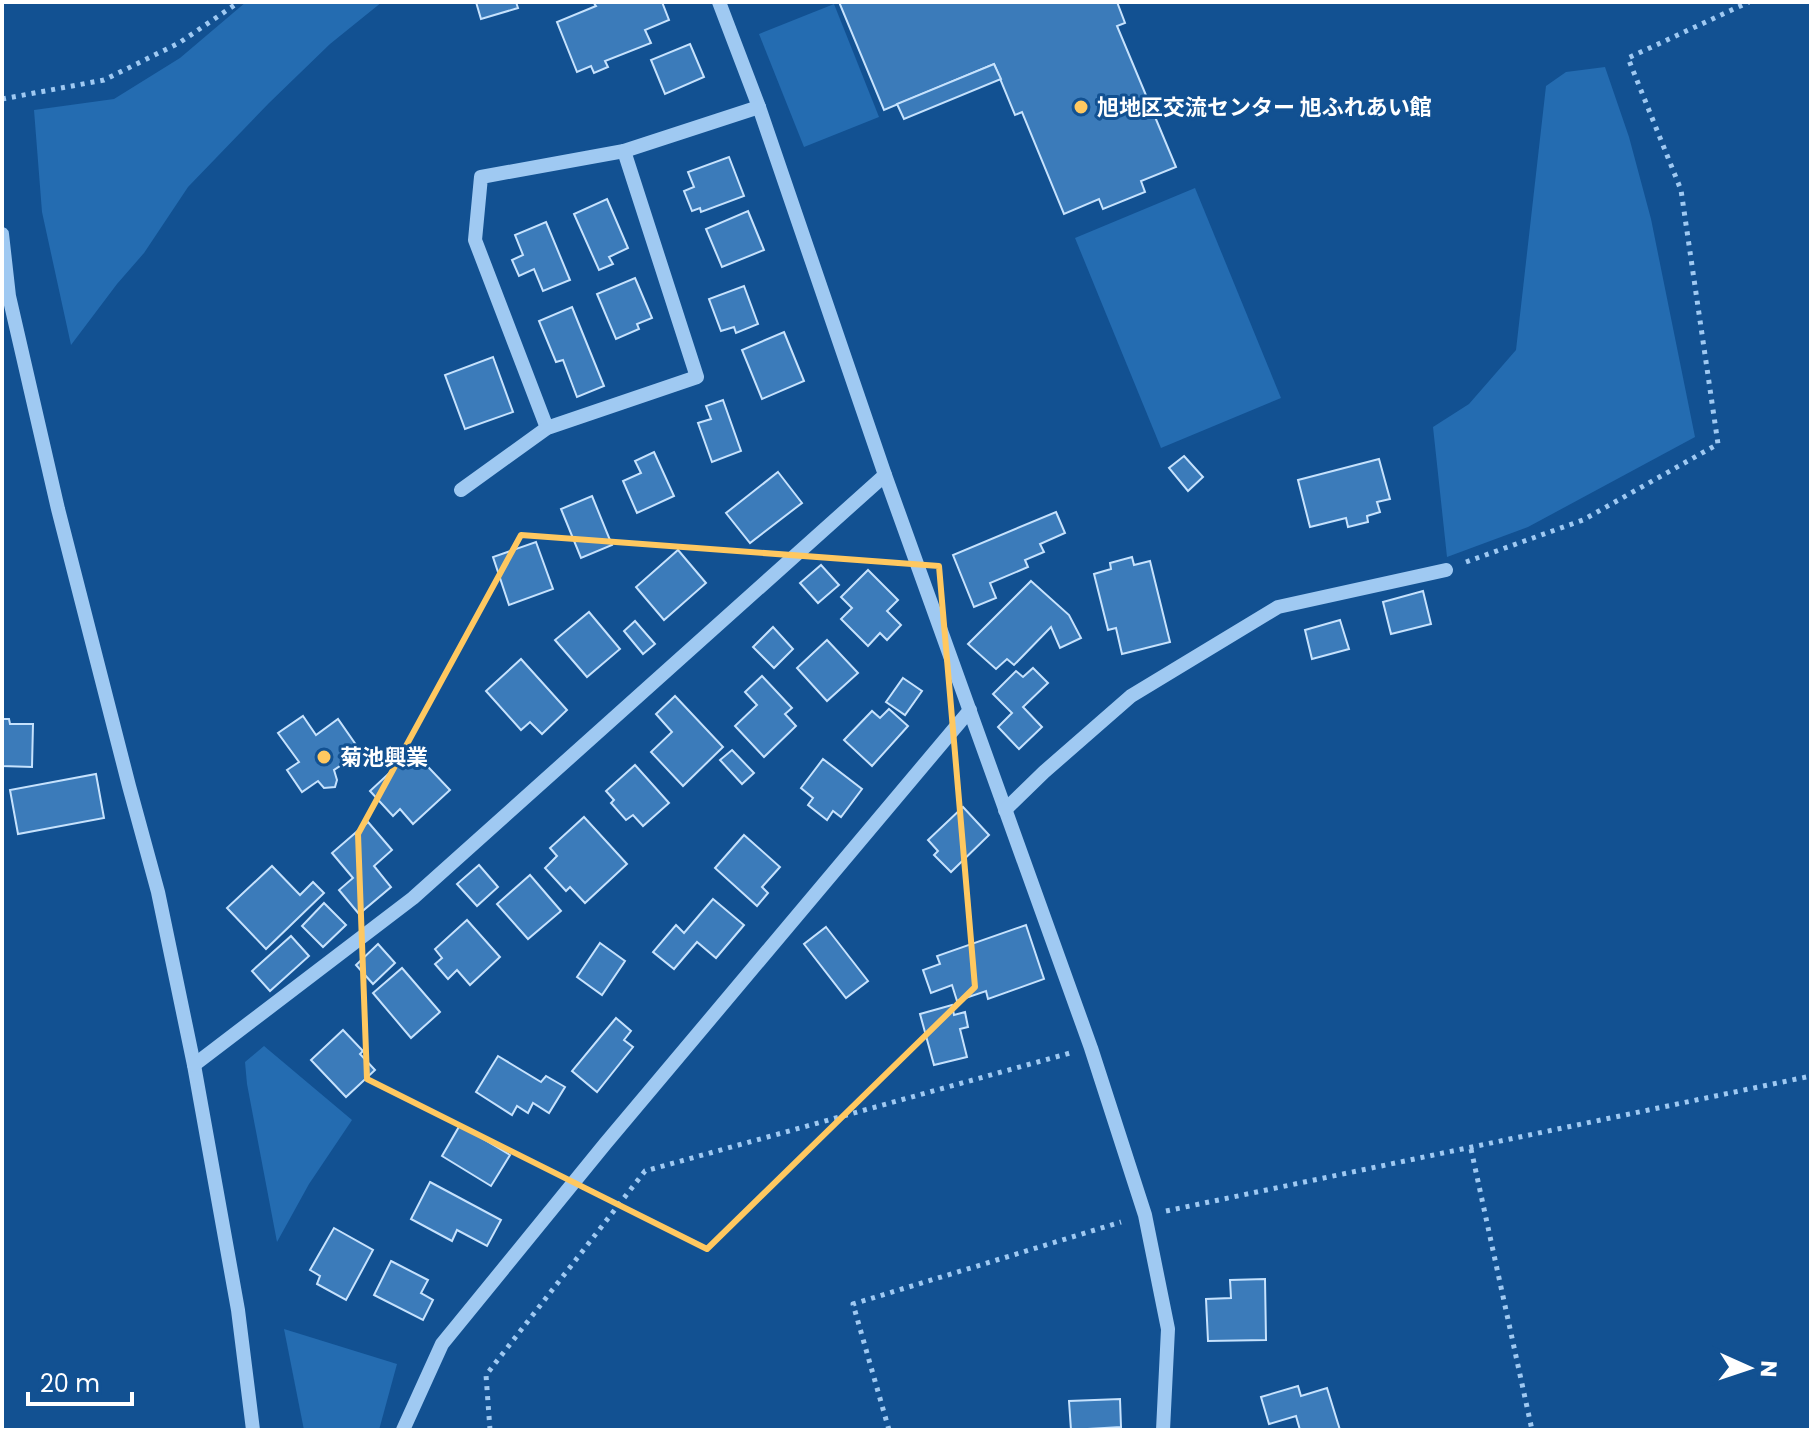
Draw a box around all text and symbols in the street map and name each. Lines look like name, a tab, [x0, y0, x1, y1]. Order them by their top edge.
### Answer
place label: 旭地区交流センター 旭ふれあい館	[1097, 92, 1432, 123]
marker: 旭地区交流センター 旭ふれあい館	[1072, 98, 1090, 116]
place label: 菊池興業	[340, 742, 428, 773]
marker: 菊池興業	[315, 748, 333, 766]
north arrow	[1709, 1328, 1789, 1408]
scale bar	[28, 1356, 132, 1406]
text: N	[1753, 1360, 1784, 1378]
text: 20 m	[40, 1367, 100, 1400]

